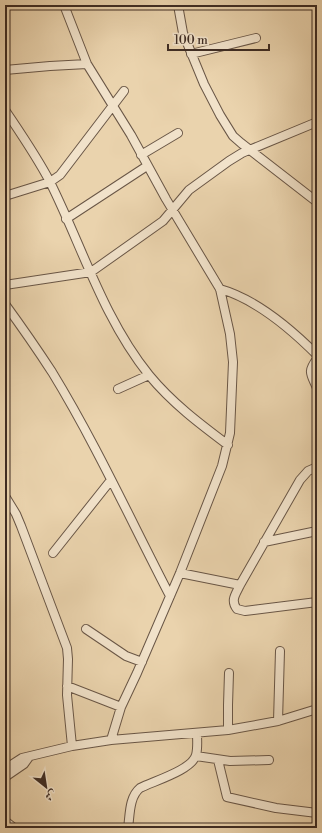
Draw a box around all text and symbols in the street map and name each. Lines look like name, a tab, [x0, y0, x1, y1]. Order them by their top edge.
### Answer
scale bar	[168, 26, 269, 52]
text: 100 m	[174, 33, 208, 48]
north arrow	[26, 767, 66, 807]
text: ش	[42, 786, 59, 804]

